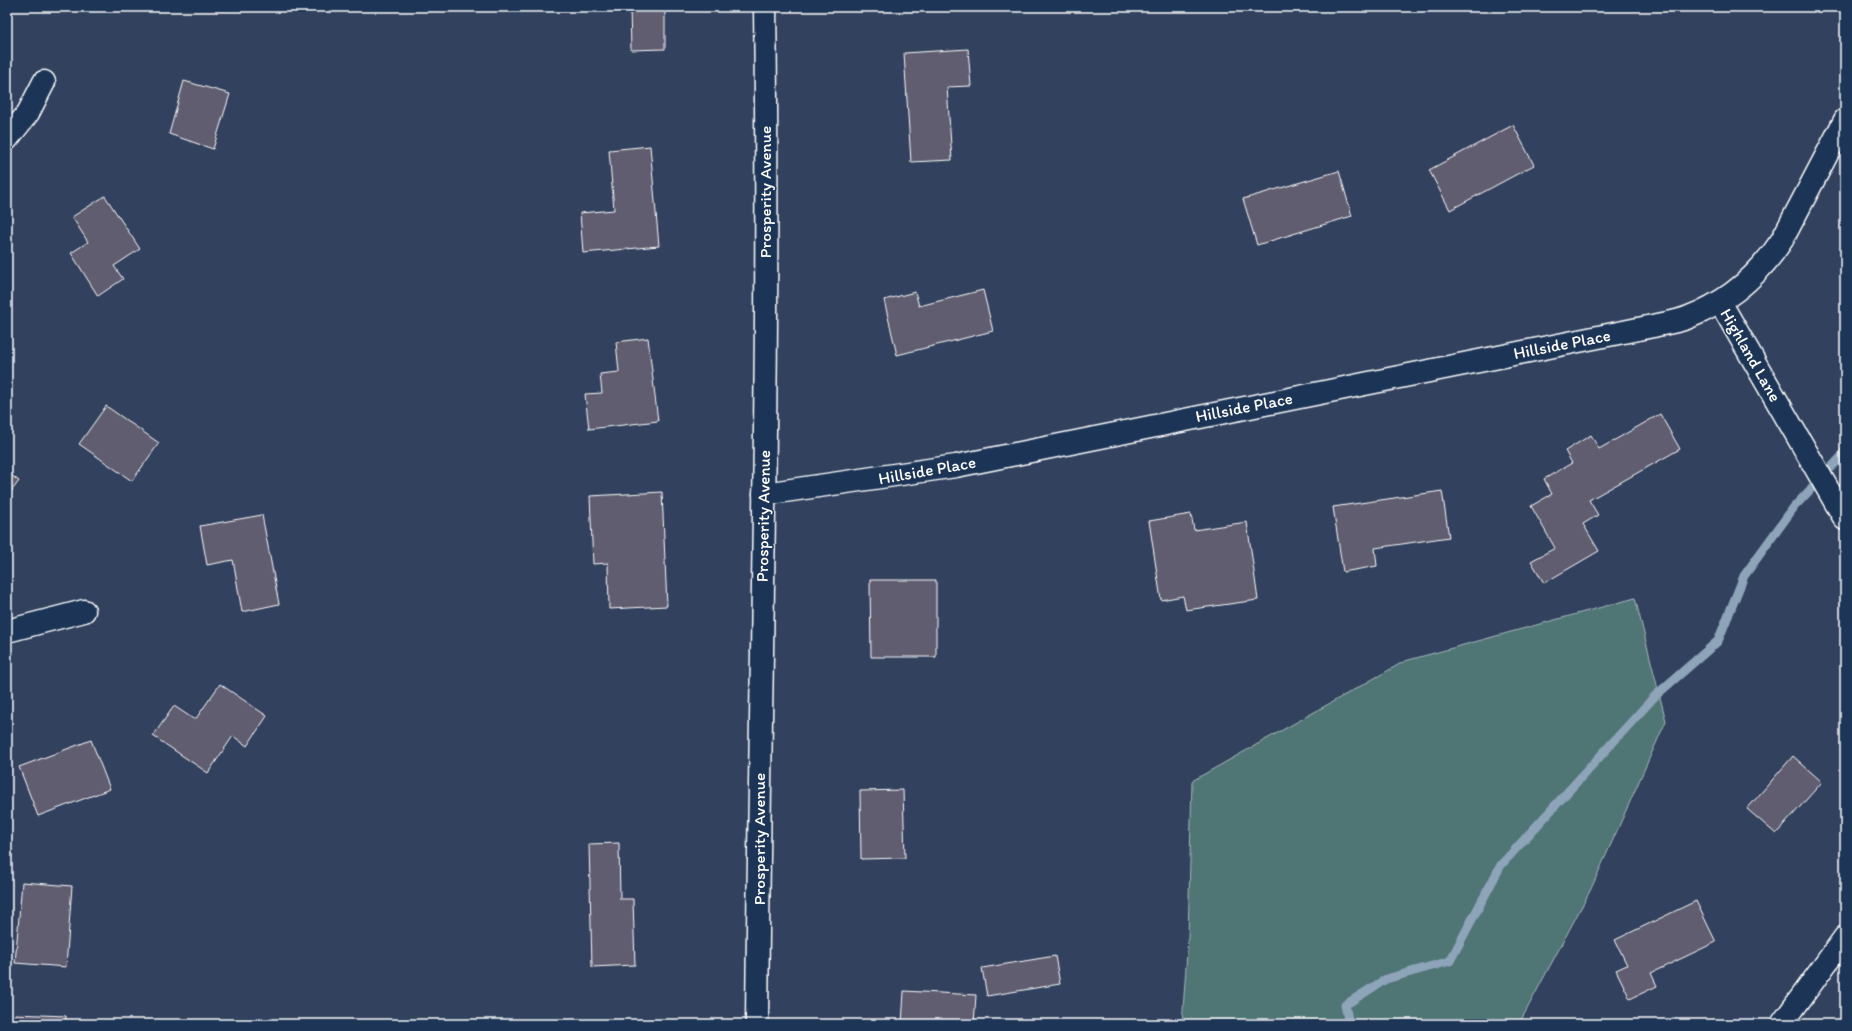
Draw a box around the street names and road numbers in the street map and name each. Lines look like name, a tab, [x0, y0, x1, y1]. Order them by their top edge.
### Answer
street label: Prosperity Avenue	[755, 126, 775, 258]
street label: Highland Lane	[1716, 305, 1786, 405]
street label: Hillside Place	[1512, 325, 1612, 363]
street label: Hillside Place	[1194, 388, 1294, 426]
street label: Prosperity Avenue	[752, 450, 774, 582]
street label: Hillside Place	[877, 452, 977, 488]
street label: Prosperity Avenue	[749, 773, 769, 905]

